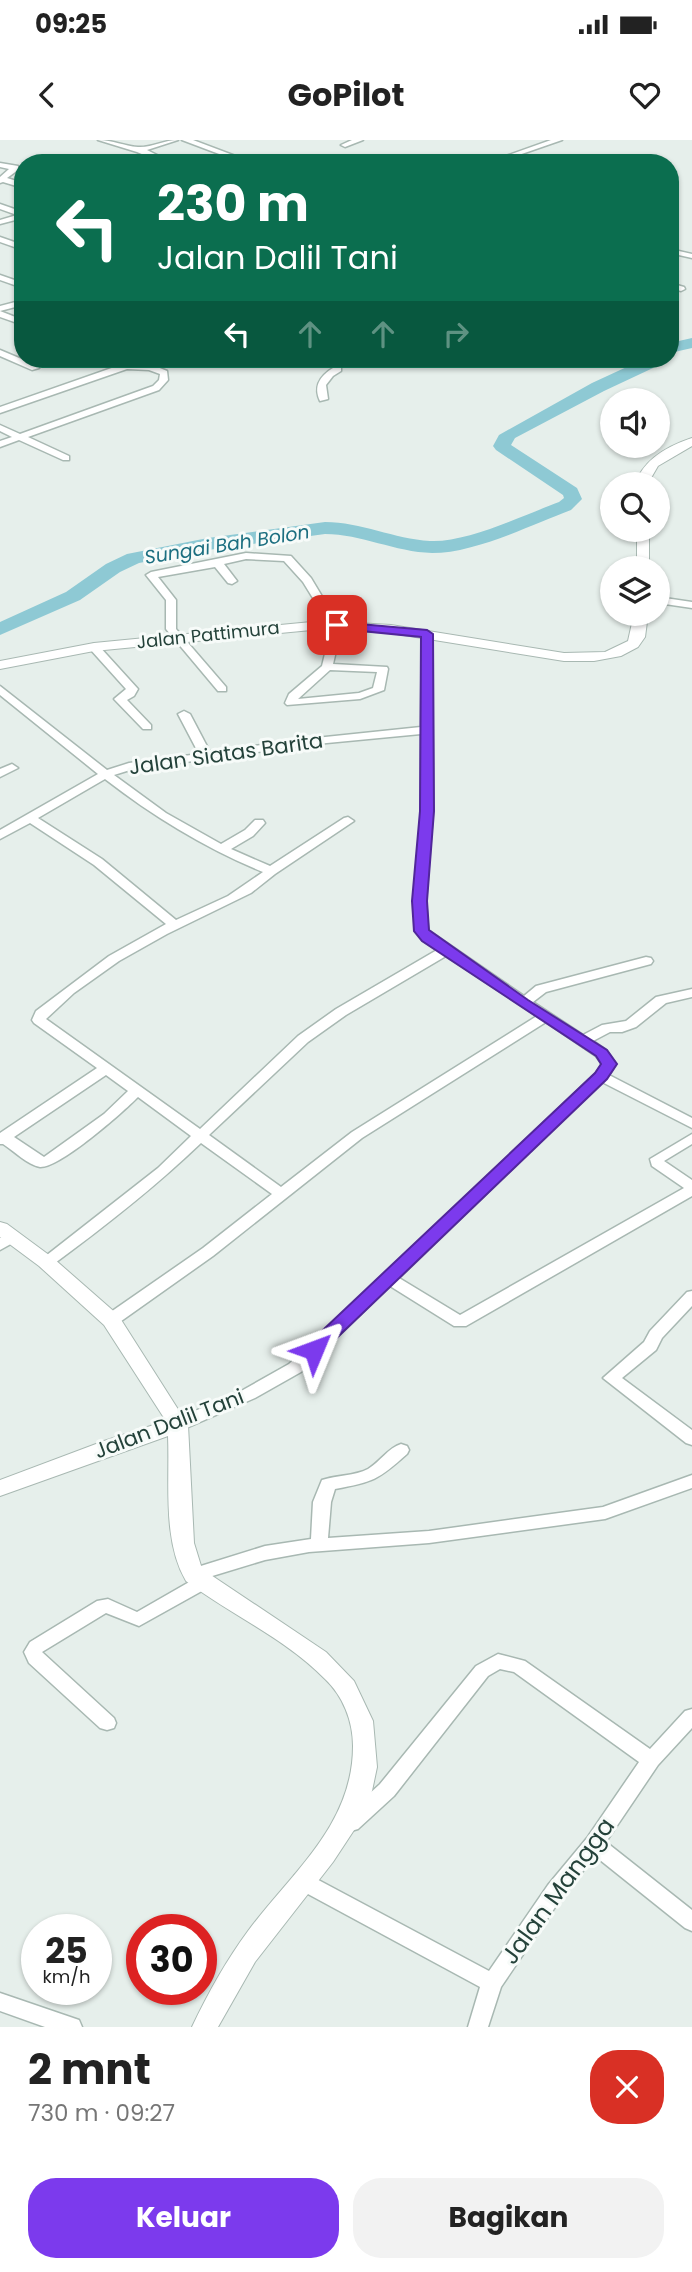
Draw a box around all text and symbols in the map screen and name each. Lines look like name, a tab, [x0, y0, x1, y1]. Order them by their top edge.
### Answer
text: 09:25	[35, 6, 107, 42]
text: GoPilot	[288, 72, 405, 117]
icon: back	[28, 76, 66, 114]
icon: heart	[626, 76, 664, 114]
text: 230 m	[157, 170, 309, 238]
icon: left	[42, 182, 133, 273]
text: Jalan Dalil Tani	[157, 235, 398, 280]
icon: left	[218, 315, 256, 353]
icon: ahead	[291, 315, 329, 353]
icon: ahead	[364, 315, 402, 353]
icon: right	[437, 315, 475, 353]
map controls	[600, 388, 670, 626]
button: sound	[600, 388, 670, 458]
button: search	[600, 472, 670, 542]
water label: Sungai Bah Bolon	[143, 518, 311, 571]
button: layers	[600, 556, 670, 626]
pin	[307, 595, 367, 655]
icon: arrive	[318, 606, 356, 644]
street label: Jalan Pattimura	[135, 615, 281, 654]
street label: Jalan Siatas Barita	[127, 726, 325, 781]
position arrow	[277, 1313, 351, 1387]
street label: Jalan Dalil Tani	[90, 1382, 248, 1465]
street label: Jalan Mangga	[493, 1811, 622, 1971]
speed limit sign: 30	[126, 1914, 217, 2005]
text: 25	[45, 1926, 88, 1975]
text: km/h	[43, 1964, 90, 1989]
text: 2 mnt	[28, 2040, 151, 2099]
button: close	[590, 2050, 664, 2124]
text: 730 m · 09:27	[28, 2097, 175, 2129]
button: Keluar	[28, 2178, 339, 2258]
button: Bagikan	[353, 2178, 664, 2258]

